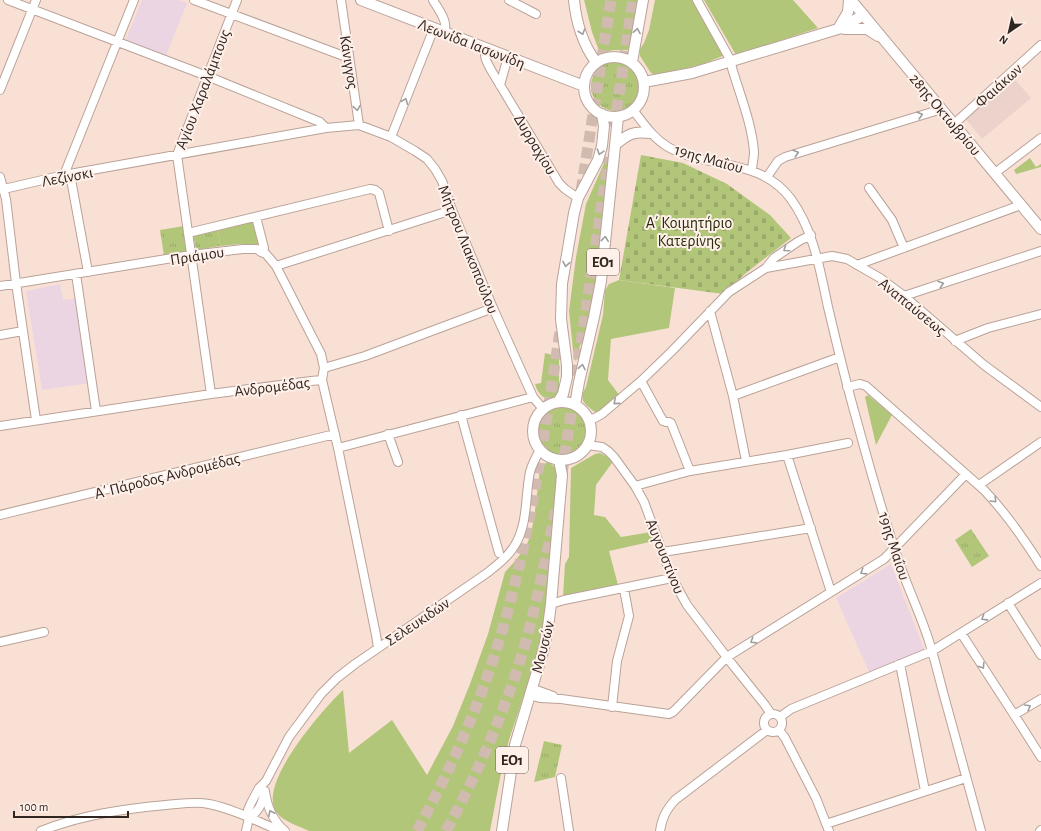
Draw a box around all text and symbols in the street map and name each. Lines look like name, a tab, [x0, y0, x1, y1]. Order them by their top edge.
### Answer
north arrow	[989, 12, 1029, 52]
street label: Λεωνίδα Ιασωνίδη	[416, 16, 527, 72]
street label: Αγίου Χαραλάμπους	[173, 27, 234, 152]
one-way arrow	[633, 28, 641, 34]
one-way arrow	[577, 29, 585, 36]
text: N	[997, 33, 1010, 47]
street label: Κάνιγγος	[336, 34, 361, 90]
street label: Φαιάκων	[972, 61, 1025, 111]
street label: 28ης Οκτωβρίου	[906, 71, 984, 159]
one-way arrow	[400, 97, 408, 104]
one-way arrow	[352, 105, 361, 111]
one-way arrow	[916, 111, 923, 120]
street label: Δυρραχίου	[511, 112, 559, 178]
street label: 19ης Μαΐου	[672, 142, 745, 177]
one-way arrow	[597, 149, 605, 156]
one-way arrow	[792, 149, 799, 158]
street label: Λεζίνσκι	[40, 164, 94, 190]
street label: Μήτρου Λιακοπούλου	[435, 183, 501, 316]
park label: Α΄ Κοιμητήριο Κατερίνης	[646, 215, 732, 250]
one-way arrow	[600, 236, 609, 242]
street label: Πριάμου	[169, 244, 225, 268]
one-way arrow	[784, 244, 791, 251]
road number: ΕΟ1	[587, 249, 619, 275]
one-way arrow	[562, 260, 570, 267]
street label: Αναπαύσεως	[875, 275, 949, 339]
one-way arrow	[937, 280, 944, 289]
one-way arrow	[578, 364, 586, 370]
street label: Ανδρομέδας	[233, 374, 311, 401]
one-way arrow	[613, 398, 621, 405]
street label: Α΄ Πάροδος Ανδρομέδας	[93, 450, 242, 503]
one-way arrow	[990, 495, 997, 503]
street label: 19ης Μαΐου	[875, 510, 913, 583]
street label: Αυγουστίνου	[643, 517, 687, 596]
one-way arrow	[860, 567, 867, 575]
street label: Σελευκιδών	[383, 595, 453, 649]
one-way arrow	[981, 613, 988, 621]
street label: Μουσών	[529, 619, 557, 675]
one-way arrow	[750, 636, 757, 644]
one-way arrow	[977, 662, 985, 669]
one-way arrow	[1024, 704, 1031, 711]
road number: ΕΟ1	[496, 747, 528, 773]
scale bar	[14, 793, 128, 819]
text: 100 m	[20, 801, 48, 813]
one-way arrow	[268, 810, 276, 817]

